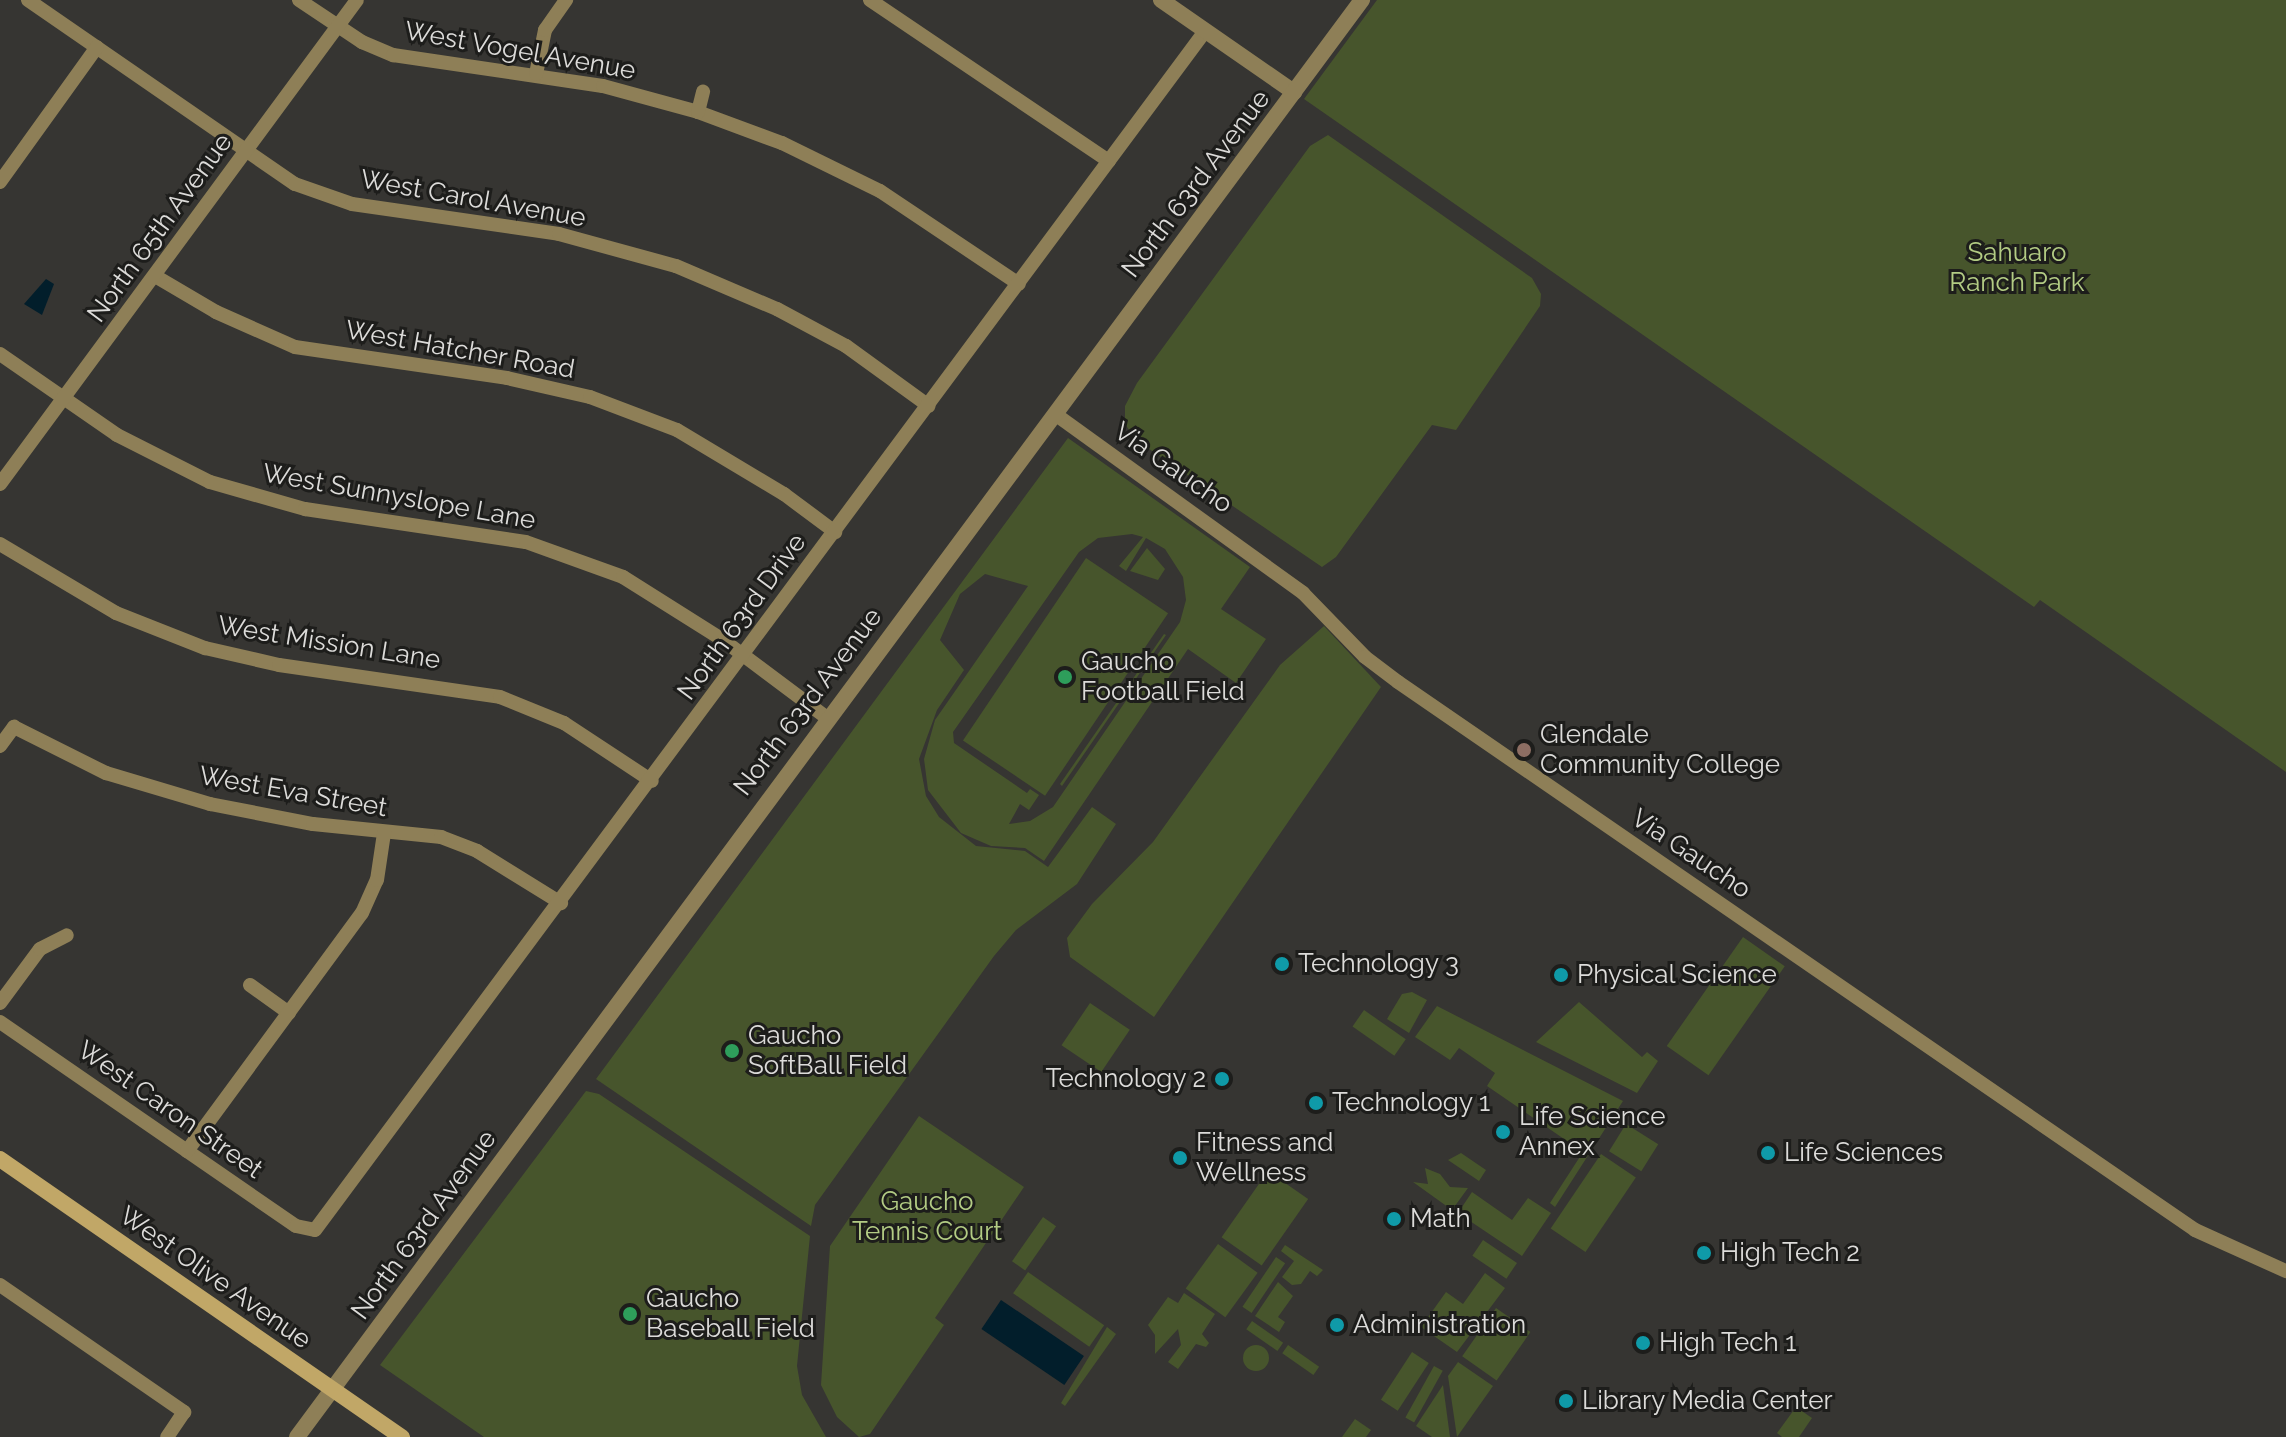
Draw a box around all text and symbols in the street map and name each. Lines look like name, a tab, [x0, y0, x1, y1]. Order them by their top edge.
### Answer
street label: West Vogel Avenue	[401, 15, 639, 87]
street label: North 63rd Avenue	[1115, 84, 1277, 284]
street label: North 65th Avenue	[81, 127, 239, 329]
street label: West Carol Avenue	[357, 164, 589, 234]
park label: Sahuaro Ranch Park	[1949, 237, 2085, 298]
street label: West Hatcher Road	[343, 314, 577, 386]
street label: Via Gaucho	[1108, 416, 1238, 520]
street label: West Sunnyslope Lane	[260, 458, 538, 536]
street label: North 63rd Drive	[671, 528, 813, 706]
street label: North 63rd Avenue	[727, 602, 889, 802]
street label: West Mission Lane	[216, 610, 442, 676]
place label: Gaucho Football Field	[1081, 646, 1245, 708]
marker: Gaucho Football Field	[1056, 668, 1074, 686]
place label: Glendale Community College	[1540, 719, 1781, 780]
marker: Glendale Community College	[1515, 741, 1533, 759]
street label: West Eva Street	[197, 760, 389, 824]
street label: Via Gaucho	[1625, 803, 1757, 905]
place label: Technology 3	[1298, 948, 1459, 980]
marker: Technology 3	[1273, 955, 1291, 973]
place label: Physical Science	[1577, 959, 1778, 991]
marker: Physical Science	[1552, 966, 1570, 984]
place label: Gaucho SoftBall Field	[748, 1020, 908, 1082]
street label: West Caron Street	[71, 1035, 269, 1185]
marker: Gaucho SoftBall Field	[723, 1042, 741, 1060]
place label: Technology 2	[1045, 1063, 1206, 1095]
marker: Technology 2	[1213, 1070, 1231, 1088]
place label: Technology 1	[1332, 1087, 1491, 1119]
marker: Technology 1	[1307, 1094, 1325, 1112]
place label: Life Science Annex	[1519, 1101, 1665, 1162]
marker: Life Science Annex	[1494, 1123, 1512, 1141]
street label: North 63rd Avenue	[345, 1124, 503, 1326]
place label: Fitness and Wellness	[1196, 1127, 1333, 1188]
place label: Life Sciences	[1784, 1137, 1943, 1169]
marker: Life Sciences	[1759, 1144, 1777, 1162]
marker: Fitness and Wellness	[1171, 1149, 1189, 1167]
park label: Gaucho Tennis Court	[852, 1186, 1002, 1248]
street label: West Olive Avenue	[113, 1200, 317, 1356]
place label: Math	[1410, 1203, 1471, 1235]
marker: Math	[1385, 1210, 1403, 1228]
place label: High Tech 2	[1720, 1237, 1861, 1269]
marker: High Tech 2	[1695, 1244, 1713, 1262]
place label: Gaucho Baseball Field	[646, 1283, 816, 1344]
marker: Gaucho Baseball Field	[621, 1305, 639, 1323]
place label: Administration	[1353, 1309, 1526, 1341]
marker: Administration	[1328, 1316, 1346, 1334]
place label: High Tech 1	[1659, 1327, 1797, 1359]
marker: High Tech 1	[1634, 1334, 1652, 1352]
place label: Library Media Center	[1582, 1385, 1833, 1417]
marker: Library Media Center	[1557, 1392, 1575, 1410]

